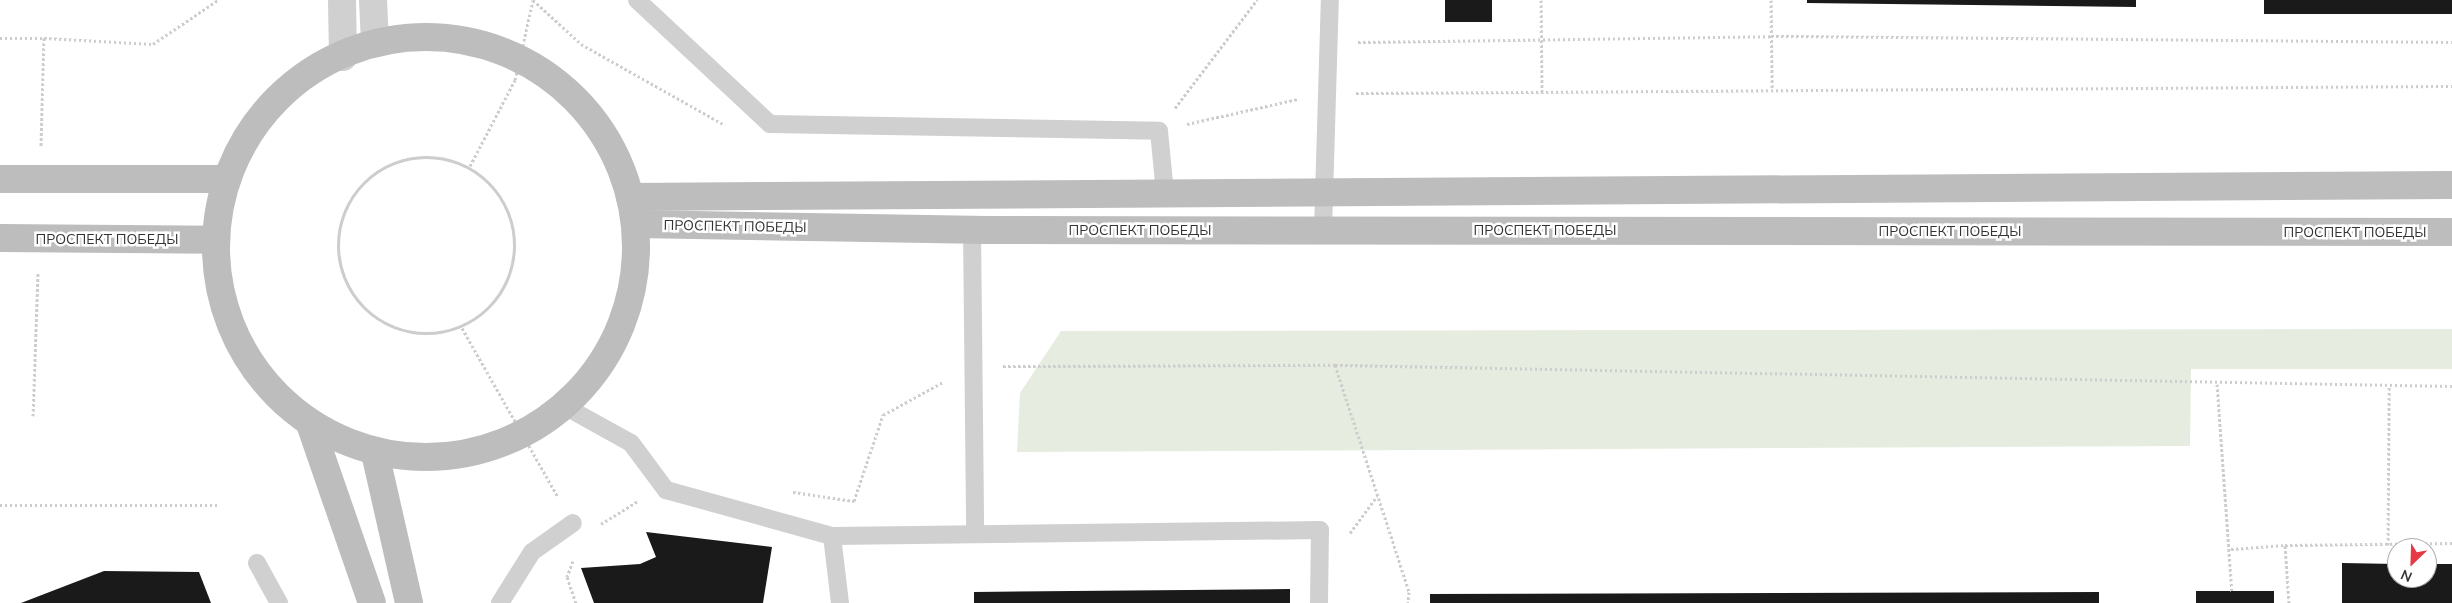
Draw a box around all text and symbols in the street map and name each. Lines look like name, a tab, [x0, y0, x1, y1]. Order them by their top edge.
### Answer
street label: ПРОСПЕКТ ПОБЕДЫ	[663, 216, 807, 236]
street label: ПРОСПЕКТ ПОБЕДЫ	[1069, 222, 1211, 238]
street label: ПРОСПЕКТ ПОБЕДЫ	[1474, 222, 1616, 238]
street label: ПРОСПЕКТ ПОБЕДЫ	[1879, 223, 2021, 239]
street label: ПРОСПЕКТ ПОБЕДЫ	[2284, 224, 2426, 240]
street label: ПРОСПЕКТ ПОБЕДЫ	[36, 231, 178, 247]
north arrow	[2387, 538, 2437, 588]
text: N	[2398, 565, 2415, 586]

